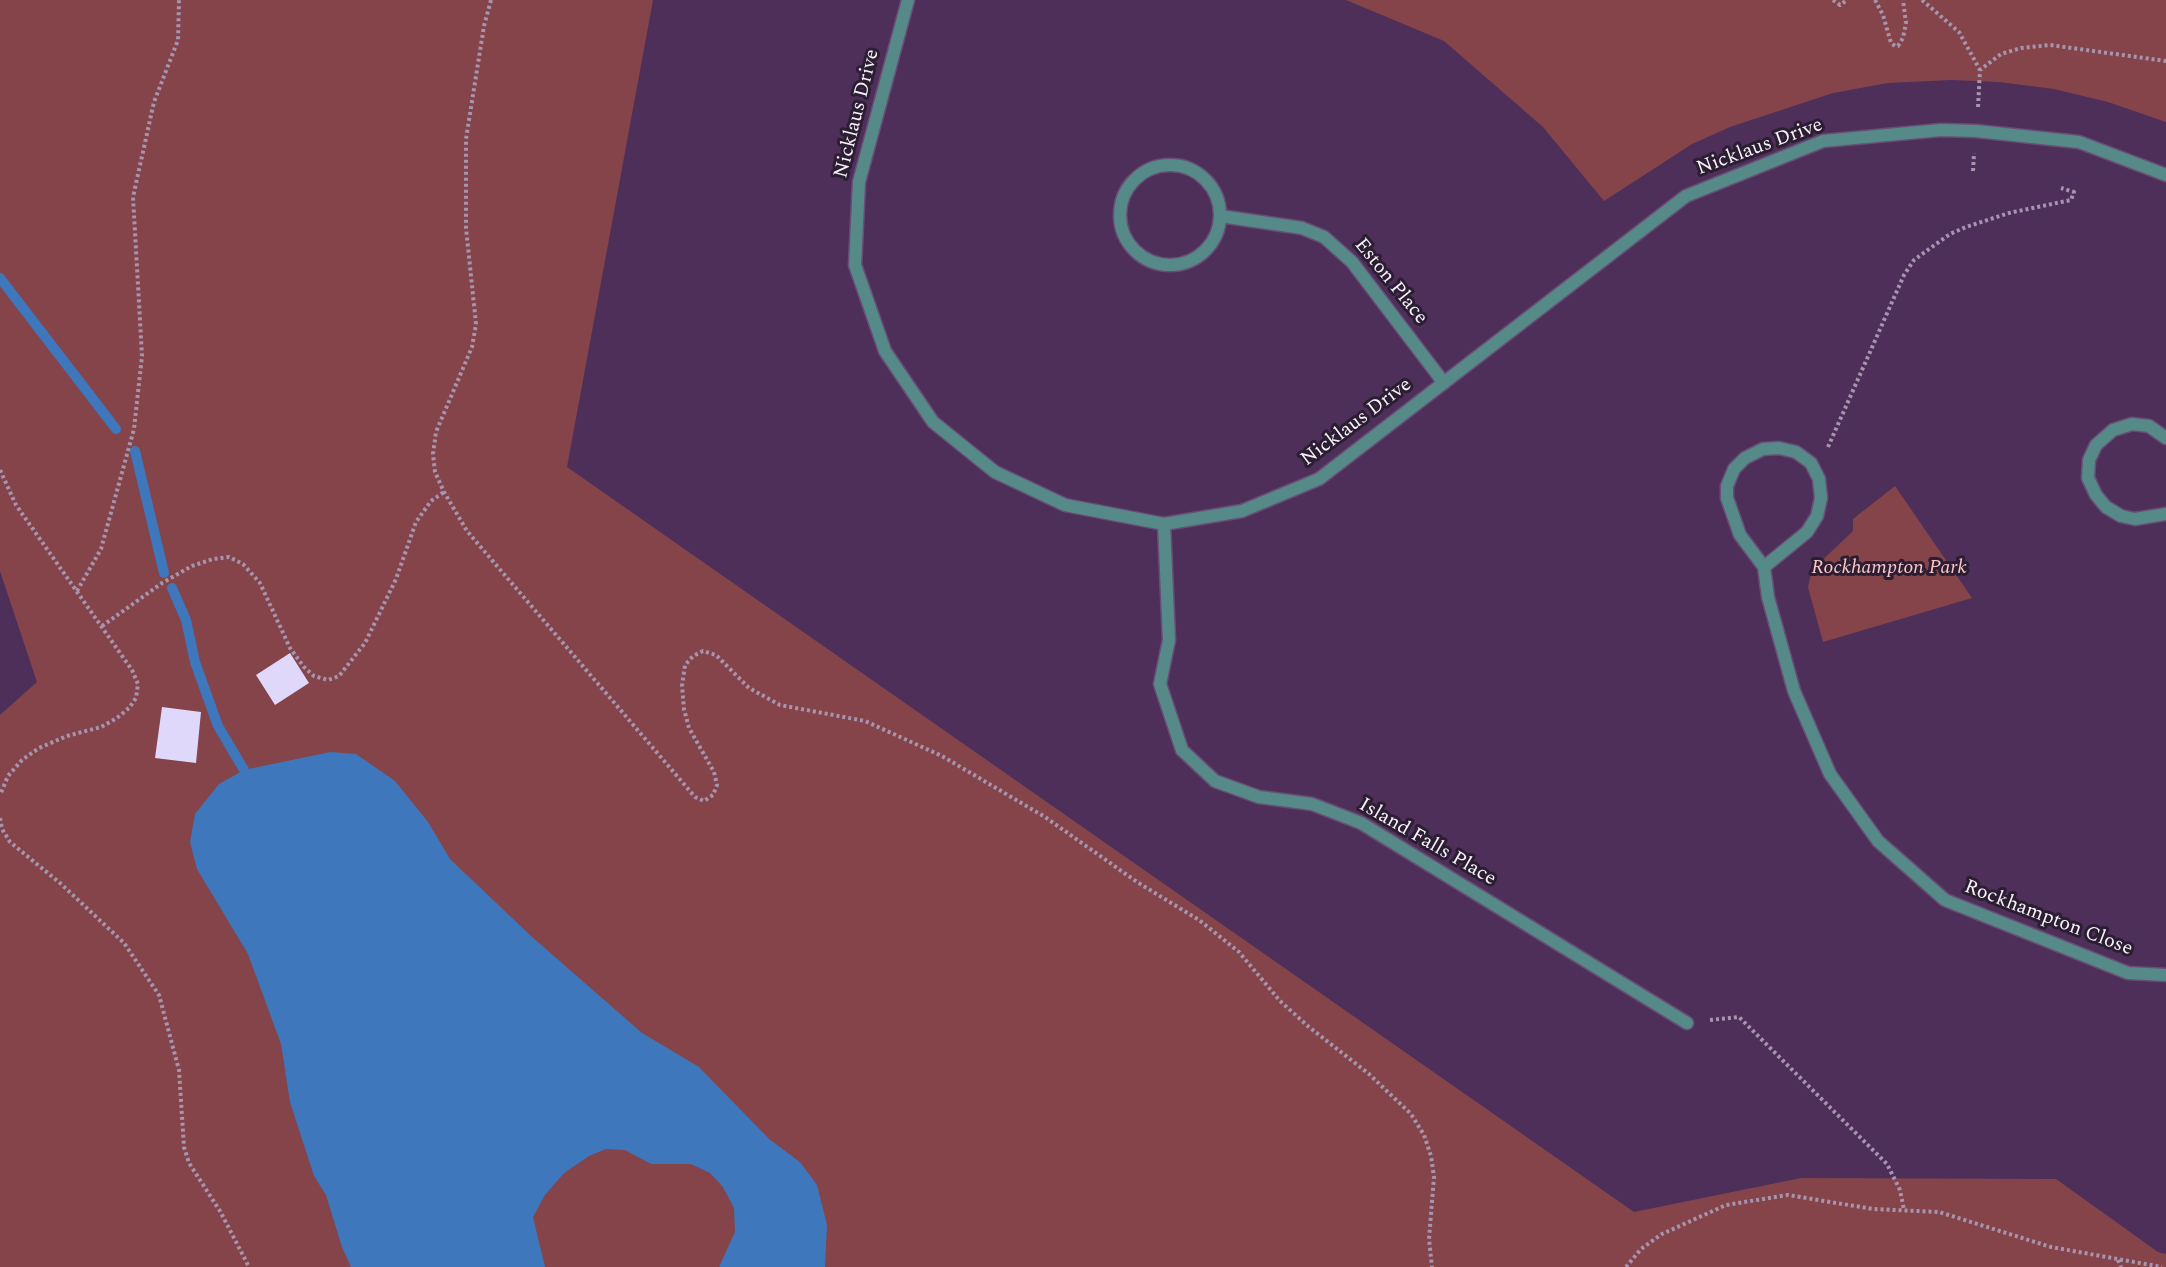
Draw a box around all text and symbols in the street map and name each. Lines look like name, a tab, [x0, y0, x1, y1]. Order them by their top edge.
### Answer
street label: Nicklaus Drive	[830, 47, 886, 181]
street label: Nicklaus Drive	[1694, 114, 1826, 182]
street label: Eston Place	[1348, 234, 1432, 330]
street label: Nicklaus Drive	[1297, 374, 1417, 472]
park label: Rockhampton Park	[1811, 557, 1967, 581]
street label: Island Falls Place	[1354, 794, 1500, 892]
street label: Rockhampton Close	[1960, 876, 2136, 962]

